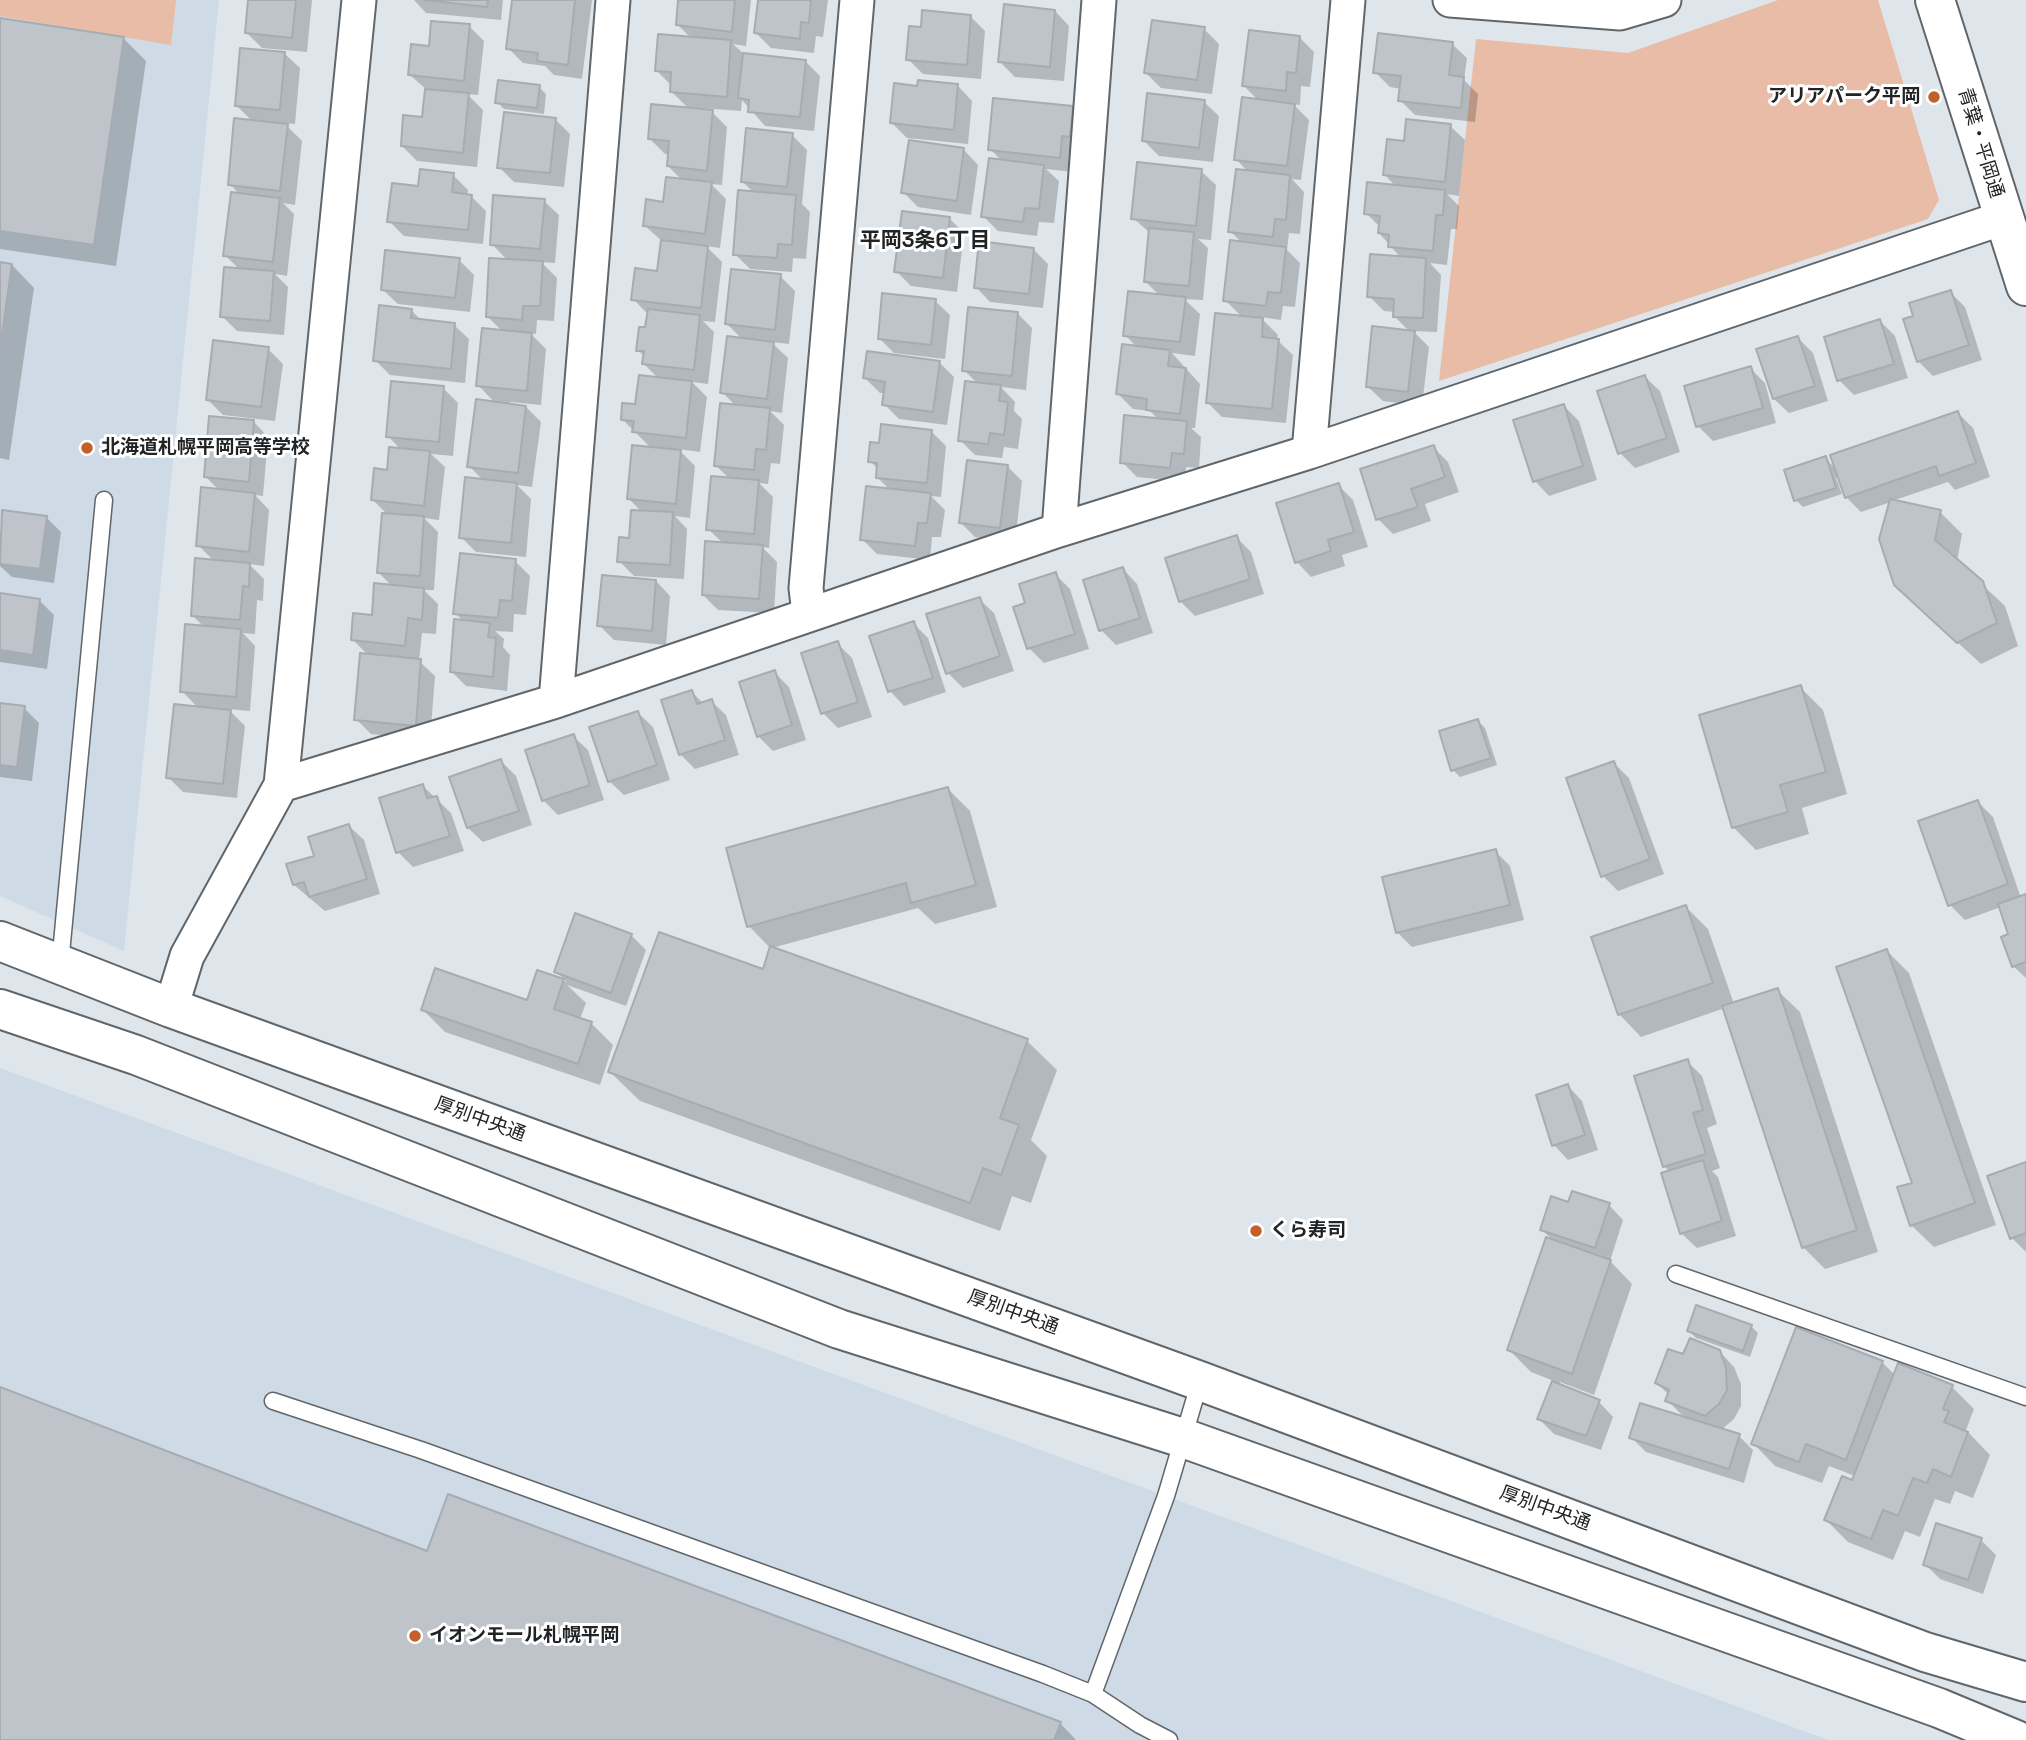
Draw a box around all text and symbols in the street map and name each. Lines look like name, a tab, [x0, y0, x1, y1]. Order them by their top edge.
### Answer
street label: 青葉・平岡通	[1952, 85, 2008, 201]
place label: アリアパーク平岡	[1768, 86, 1920, 108]
marker: アリアパーク平岡	[1926, 89, 1942, 105]
district label: 平岡3条6丁目	[860, 228, 990, 254]
place label: 北海道札幌平岡高等学校	[101, 437, 310, 459]
marker: 北海道札幌平岡高等学校	[79, 440, 95, 456]
street label: 厚別中央通	[431, 1093, 529, 1147]
place label: くら寿司	[1270, 1220, 1346, 1242]
marker: くら寿司	[1248, 1223, 1264, 1239]
street label: 厚別中央通	[964, 1286, 1062, 1340]
street label: 厚別中央通	[1496, 1482, 1594, 1536]
place label: イオンモール札幌平岡	[429, 1625, 619, 1647]
marker: イオンモール札幌平岡	[407, 1628, 423, 1644]

